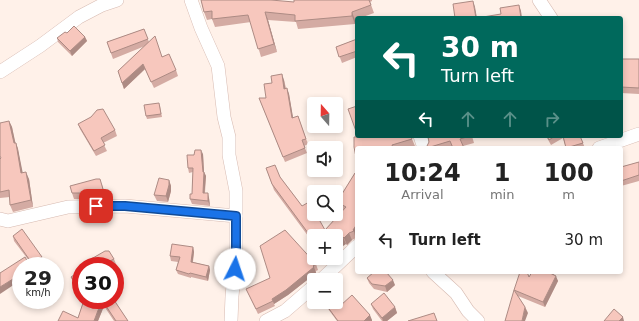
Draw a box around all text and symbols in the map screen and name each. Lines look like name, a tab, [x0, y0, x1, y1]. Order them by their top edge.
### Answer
text: 30 m	[441, 31, 519, 64]
icon: left	[375, 32, 427, 84]
text: Turn left	[441, 65, 514, 86]
north arrow	[307, 97, 343, 133]
map controls	[307, 97, 343, 309]
icon: left	[415, 108, 437, 130]
icon: ahead	[457, 108, 479, 130]
icon: ahead	[499, 108, 521, 130]
icon: right	[541, 108, 563, 130]
button: sound	[307, 141, 343, 177]
text: 10:24	[384, 159, 461, 187]
text: 1	[494, 159, 510, 187]
text: 100	[544, 159, 594, 187]
button: search	[307, 185, 343, 221]
text: Arrival	[401, 187, 444, 202]
text: min	[490, 187, 514, 202]
text: m	[562, 187, 575, 202]
pin	[79, 189, 113, 223]
icon: arrive	[85, 195, 107, 217]
button: +	[307, 229, 343, 265]
icon: left	[375, 229, 397, 251]
text: Turn left	[409, 231, 481, 249]
text: 30 m	[565, 231, 603, 249]
position arrow	[214, 248, 256, 290]
speed limit sign: 30	[72, 257, 124, 309]
text: 29	[24, 266, 52, 290]
button: −	[307, 273, 343, 309]
text: km/h	[25, 287, 51, 298]

